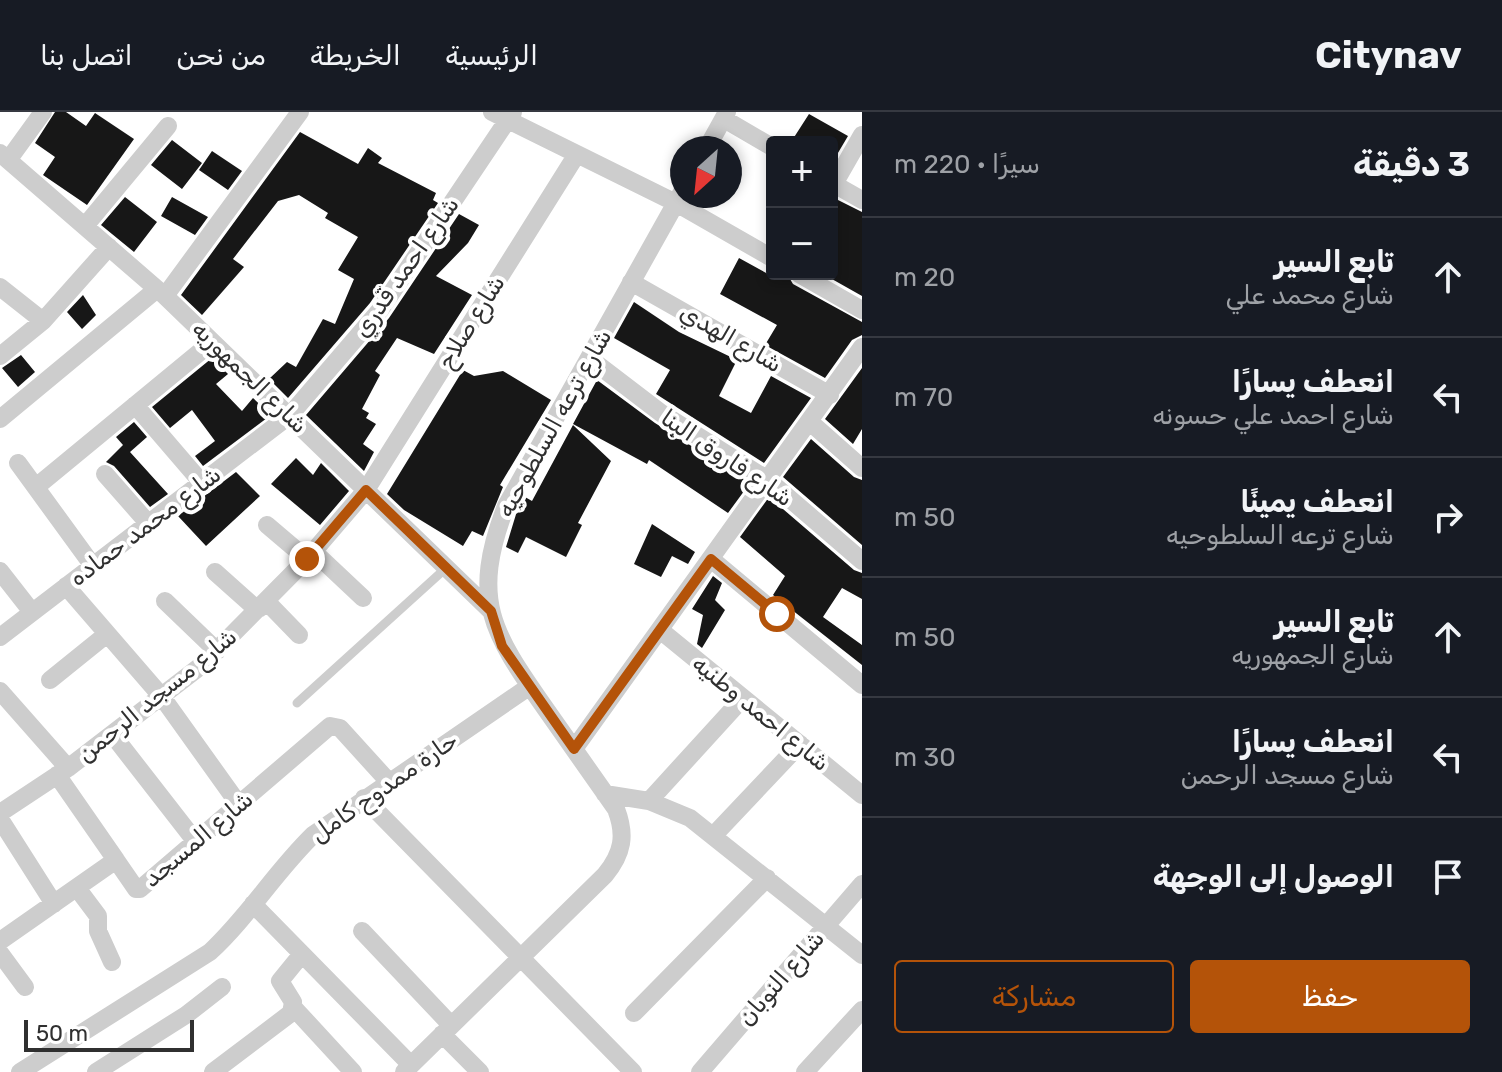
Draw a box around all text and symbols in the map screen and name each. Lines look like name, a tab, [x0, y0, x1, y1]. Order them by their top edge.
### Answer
text: Citynav	[1315, 32, 1462, 78]
text: اتصل بنا	[40, 39, 133, 72]
text: من نحن	[177, 39, 266, 72]
text: الخريطة	[310, 39, 401, 72]
text: الرئيسية	[445, 39, 538, 72]
north arrow	[670, 136, 742, 208]
map controls	[766, 136, 838, 280]
button: +	[766, 136, 838, 208]
text: 3 دقيقة	[1353, 144, 1470, 185]
text: سيرًا · 220 m	[894, 149, 1040, 180]
street label: شارع احمد قدري	[347, 191, 467, 344]
button: −	[766, 208, 838, 280]
text: تابع السير	[1274, 244, 1394, 280]
icon: ahead	[1426, 255, 1470, 299]
text: 20 m	[894, 262, 955, 293]
street label: شارع صلاح	[431, 270, 512, 375]
text: شارع محمد علي	[1226, 280, 1394, 311]
street label: شارع الهدي	[673, 298, 787, 381]
street label: شارع الجمهوريه	[185, 315, 314, 441]
street label: شارع ترعه السلطوحيه	[491, 324, 619, 523]
text: انعطف يسارًا	[1232, 364, 1394, 400]
icon: left	[1426, 375, 1470, 419]
text: 70 m	[894, 382, 953, 413]
text: شارع احمد علي حسونه	[1153, 400, 1394, 431]
street label: شارع فاروق البنا	[655, 404, 798, 514]
street label: شارع محمد حماده	[64, 460, 227, 594]
text: انعطف يمينًا	[1240, 484, 1394, 520]
icon: right	[1426, 495, 1470, 539]
text: 50 m	[894, 502, 955, 533]
text: شارع ترعه السلطوحيه	[1166, 520, 1394, 551]
route end	[289, 541, 325, 577]
route start	[759, 596, 795, 632]
text: تابع السير	[1274, 604, 1394, 640]
icon: ahead	[1426, 615, 1470, 659]
street label: شارع مسجد الرحمن	[72, 622, 244, 769]
text: 50 m	[894, 622, 955, 653]
text: شارع الجمهوريه	[1232, 640, 1394, 671]
street label: شارع احمد وطنيه	[685, 649, 835, 778]
text: انعطف يسارًا	[1232, 724, 1394, 760]
street label: حارة ممدوح كامل	[305, 726, 464, 850]
icon: left	[1426, 735, 1470, 779]
text: 30 m	[894, 742, 956, 773]
text: شارع مسجد الرحمن	[1181, 760, 1394, 791]
street label: شارع المسجد	[137, 785, 260, 895]
icon: arrive	[1426, 855, 1470, 899]
text: الوصول إلى الوجهة	[1153, 859, 1394, 895]
street label: شارع النوبان	[732, 925, 832, 1033]
button: مشاركة	[894, 960, 1174, 1033]
button: حفظ	[1190, 960, 1470, 1033]
scale bar	[24, 1016, 194, 1052]
text: 50 m	[36, 1020, 88, 1047]

